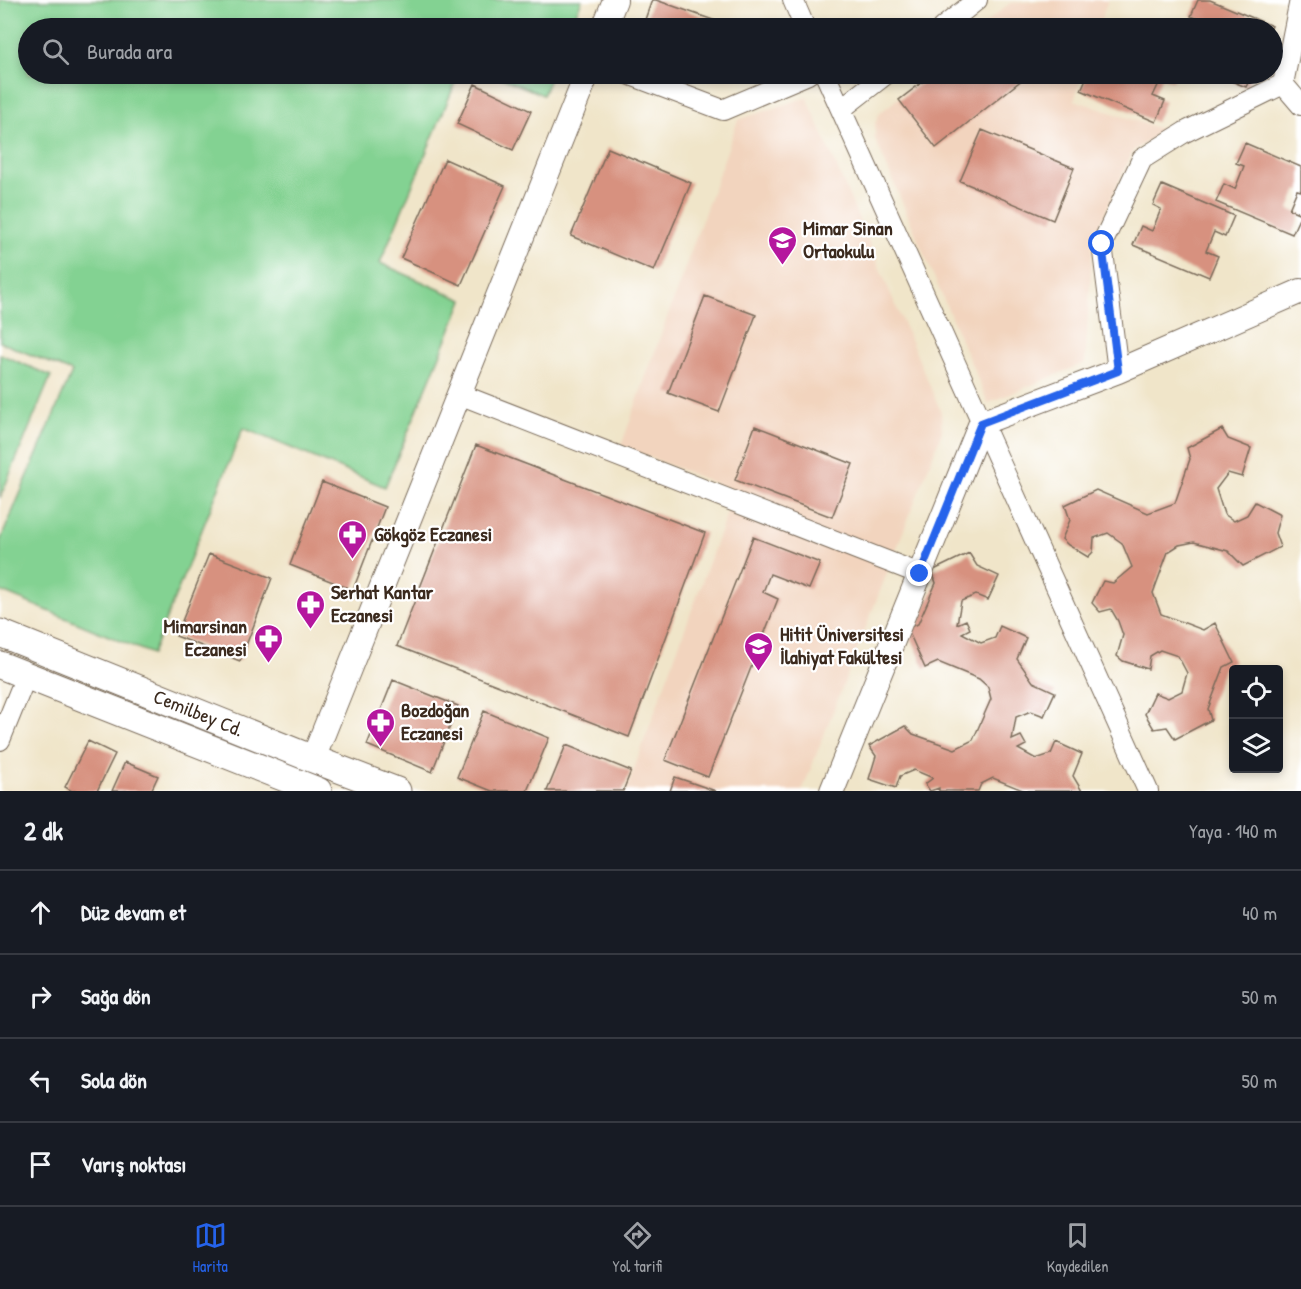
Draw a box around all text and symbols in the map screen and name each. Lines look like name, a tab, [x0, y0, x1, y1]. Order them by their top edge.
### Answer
search box	[18, 18, 1283, 84]
icon: search	[39, 35, 72, 68]
text: Burada ara	[87, 36, 172, 66]
place label: Mimar Sinan Ortaokulu	[803, 214, 893, 264]
school or university icon: Mimar Sinan Ortaokulu	[766, 224, 798, 266]
route start	[1088, 230, 1114, 256]
pharmacy icon: Gökgöz Eczanesi	[337, 518, 369, 560]
place label: Gökgöz Eczanesi	[374, 520, 492, 548]
route end	[906, 560, 932, 586]
place label: Serhat Kantar Eczanesi	[331, 578, 434, 628]
pharmacy icon: Serhat Kantar Eczanesi	[294, 588, 326, 630]
place label: Mimarsinan Eczanesi	[163, 612, 247, 662]
place label: Hitit Üniversitesi İlahiyat Fakültesi	[780, 620, 904, 671]
pharmacy icon: Mimarsinan Eczanesi	[252, 622, 284, 664]
school or university icon: Hitit Üniversitesi İlahiyat Fakültesi	[743, 630, 775, 672]
map controls	[1229, 665, 1283, 773]
button: locate	[1229, 665, 1283, 719]
street label: Cemilbey Cd.	[150, 682, 248, 743]
place label: Bozdoğan Eczanesi	[401, 696, 469, 746]
pharmacy icon: Bozdoğan Eczanesi	[364, 706, 396, 748]
button: layers	[1229, 719, 1283, 773]
text: 2 dk	[24, 813, 63, 848]
text: Yaya · 140 m	[1189, 817, 1277, 844]
icon: ahead	[24, 896, 57, 929]
text: Düz devam et	[81, 897, 186, 927]
text: 40 m	[1242, 899, 1277, 926]
icon: right	[24, 980, 57, 1013]
text: Sağa dön	[81, 981, 151, 1011]
text: 50 m	[1241, 983, 1277, 1010]
icon: left	[24, 1064, 57, 1097]
text: Sola dön	[81, 1065, 147, 1095]
text: 50 m	[1241, 1067, 1277, 1094]
icon: arrive	[24, 1148, 57, 1181]
text: Varış noktası	[81, 1149, 186, 1179]
tab: Harita	[192, 1219, 228, 1277]
tab: Yol tarifi	[613, 1219, 662, 1277]
tab: Kaydedilen	[1047, 1219, 1109, 1277]

